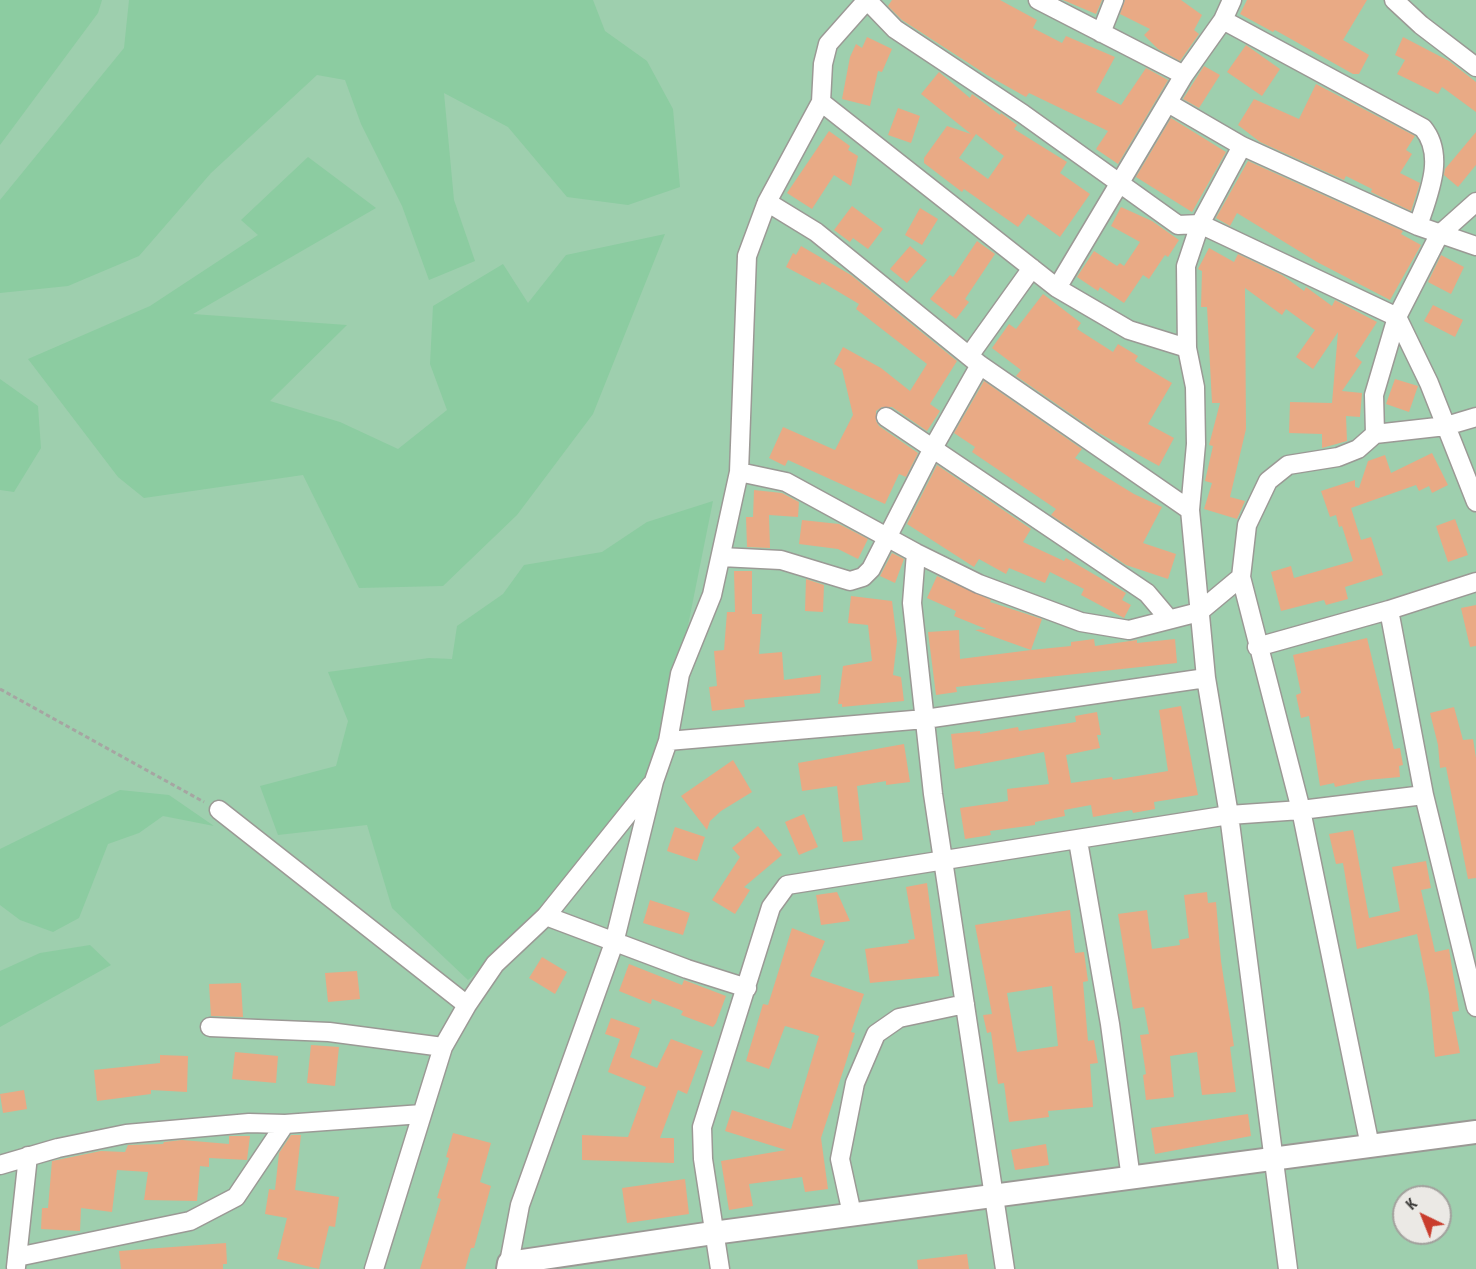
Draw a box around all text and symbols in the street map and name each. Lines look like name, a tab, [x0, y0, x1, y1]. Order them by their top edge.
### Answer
north arrow	[1392, 1185, 1452, 1245]
text: K	[1401, 1193, 1421, 1213]

